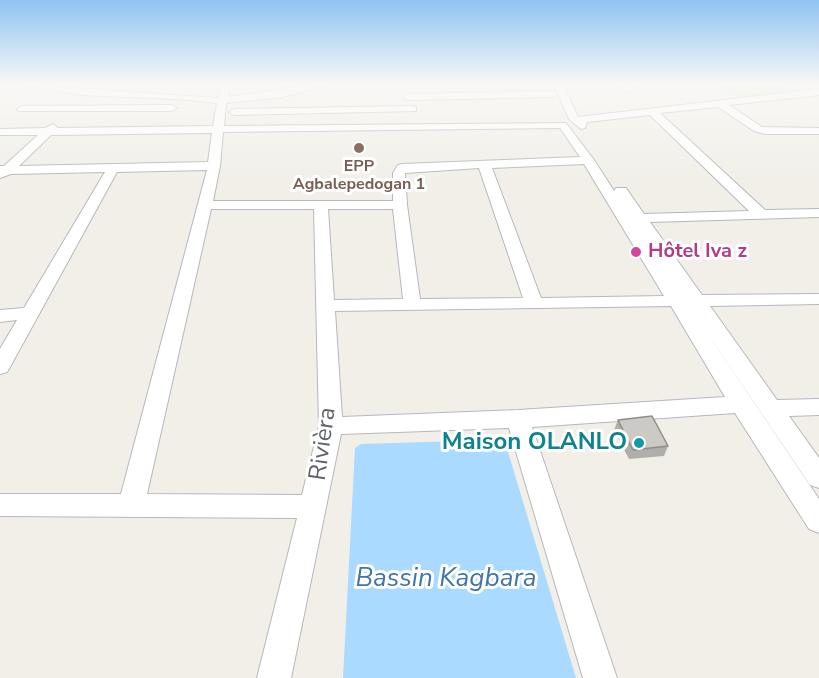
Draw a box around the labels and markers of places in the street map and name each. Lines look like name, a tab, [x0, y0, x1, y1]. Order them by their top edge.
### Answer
marker: EPP Agbalepedogan 1	[352, 141, 366, 155]
place label: EPP Agbalepedogan 1	[293, 157, 425, 195]
place label: Hôtel Iva z	[648, 240, 747, 264]
marker: Hôtel Iva z	[629, 245, 643, 259]
place label: Maison OLANLO	[442, 429, 627, 457]
marker: Maison OLANLO	[632, 436, 646, 450]

